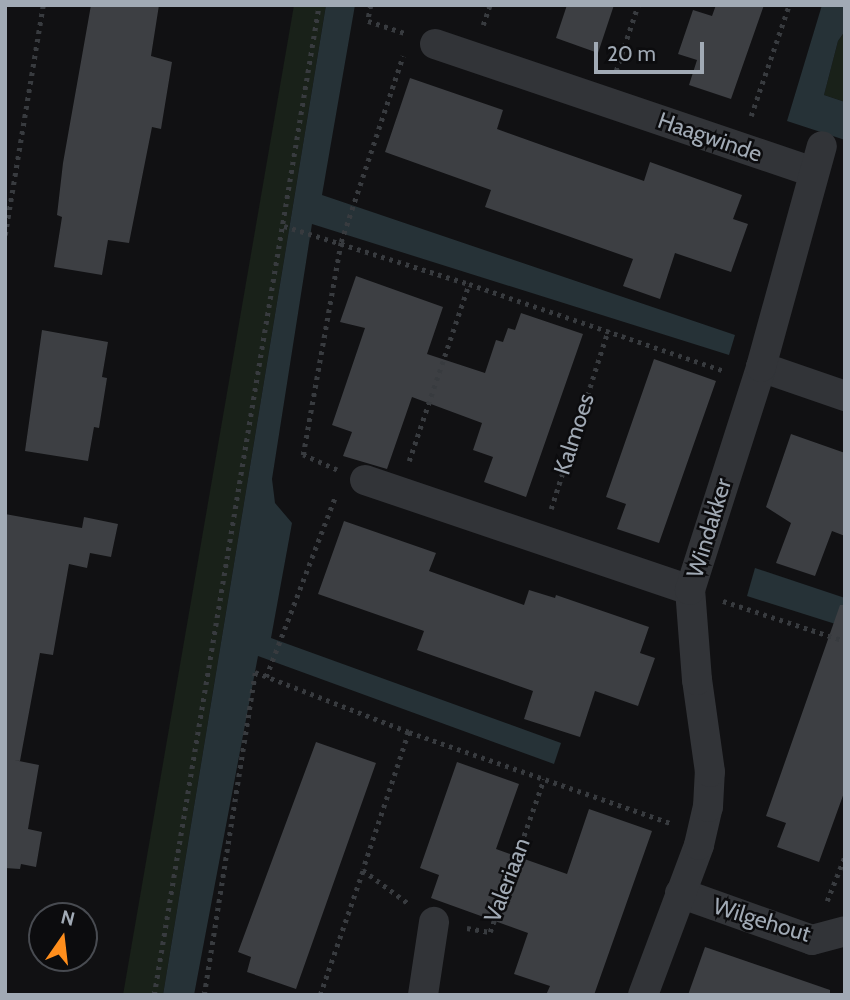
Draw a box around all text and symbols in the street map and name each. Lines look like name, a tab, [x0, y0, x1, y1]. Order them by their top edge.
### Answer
scale bar	[598, 28, 708, 72]
text: 20 m	[607, 41, 656, 66]
street label: Haagwinde	[654, 106, 766, 168]
street label: Kalmoes	[548, 390, 600, 478]
street label: Windakker	[681, 475, 737, 581]
street label: Valeriaan	[478, 834, 536, 926]
street label: Wilgehout	[710, 892, 814, 948]
north arrow	[28, 902, 98, 972]
text: N	[58, 905, 77, 931]

